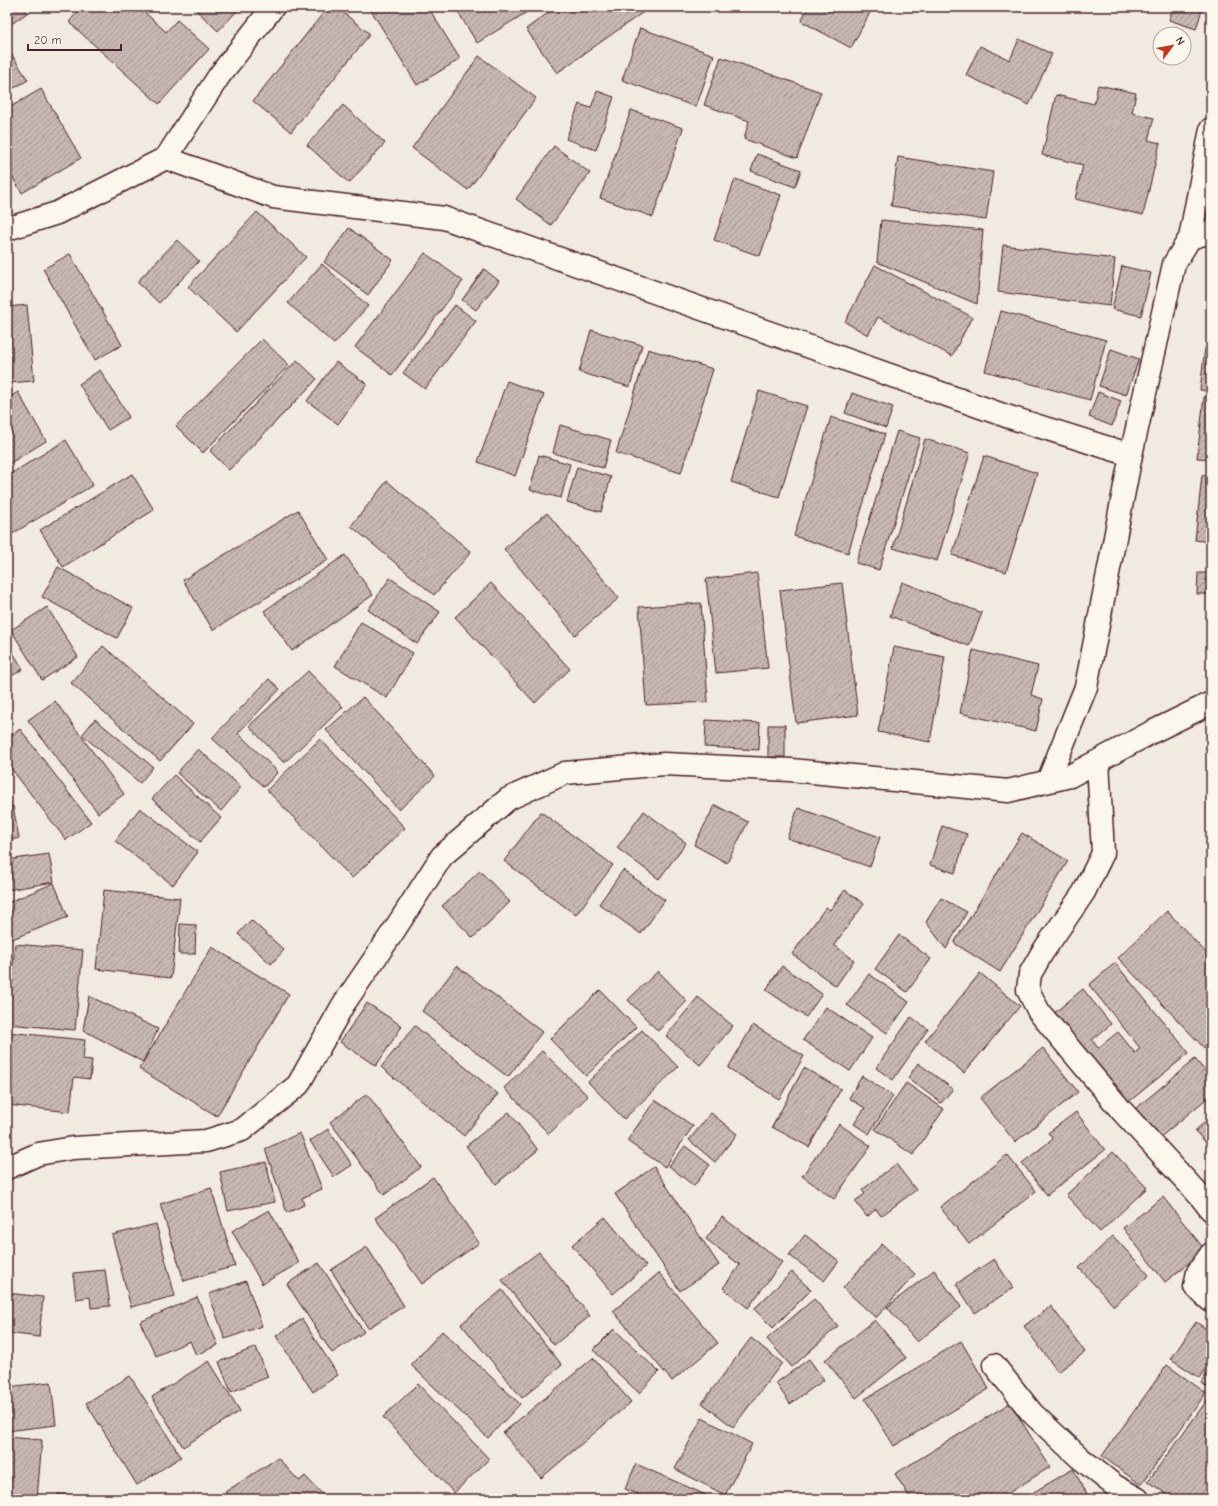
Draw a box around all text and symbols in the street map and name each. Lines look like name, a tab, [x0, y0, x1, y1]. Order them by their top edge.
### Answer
scale bar	[28, 26, 121, 52]
north arrow	[1152, 26, 1192, 66]
text: 20 m	[34, 33, 62, 47]
text: N	[1173, 34, 1187, 47]

